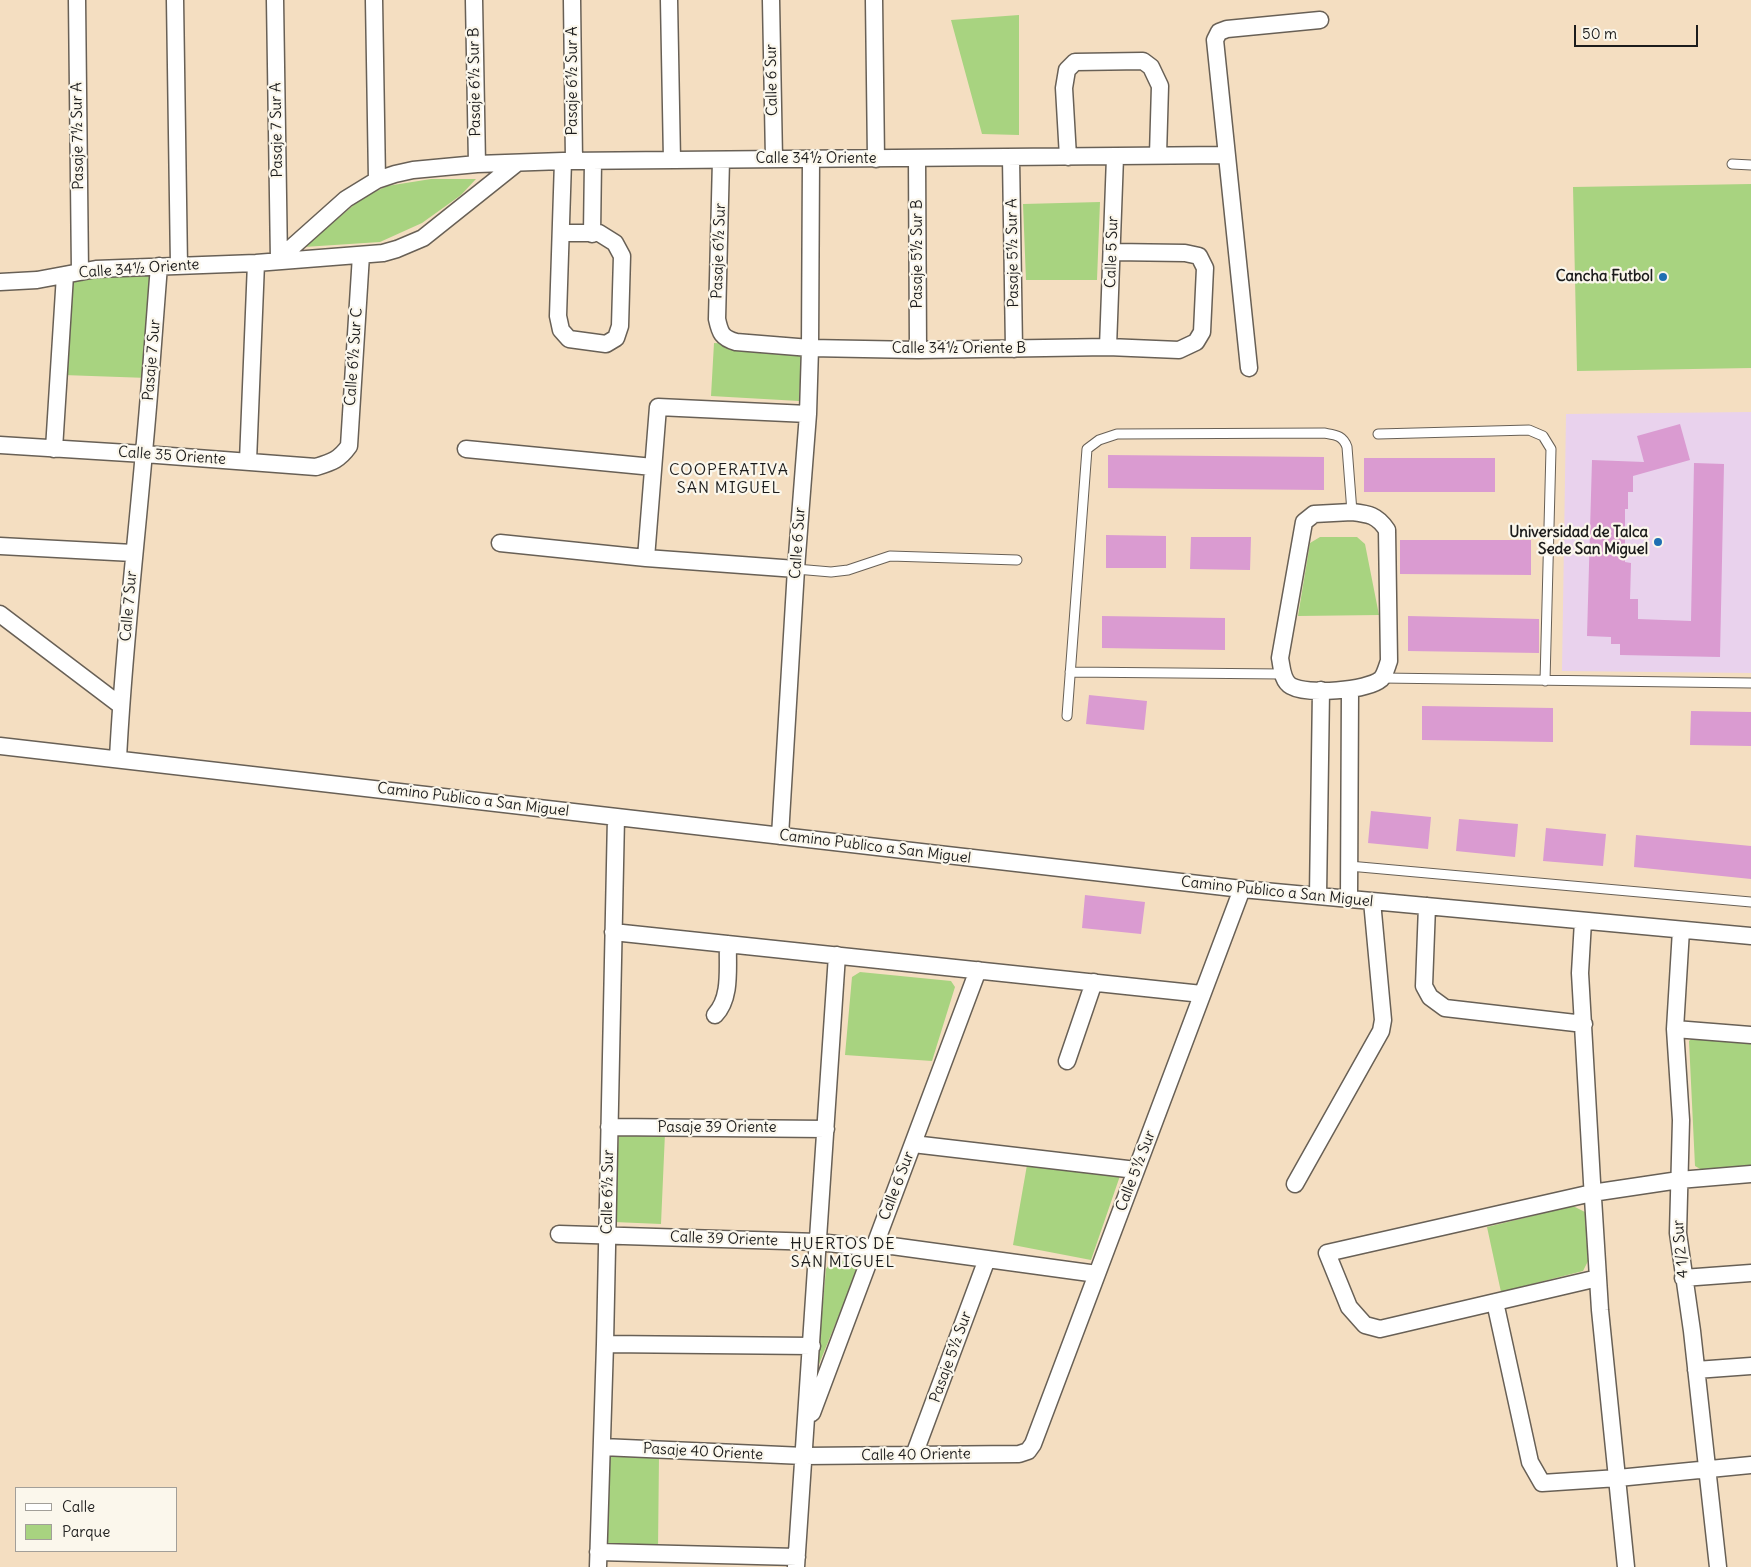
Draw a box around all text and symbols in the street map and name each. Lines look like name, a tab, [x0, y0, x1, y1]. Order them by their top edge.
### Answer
scale bar	[1576, 15, 1700, 47]
text: 50 m	[1582, 24, 1617, 43]
street label: Pasaje 6½ Sur A	[564, 26, 582, 136]
street label: Pasaje 6½ Sur B	[465, 27, 485, 137]
street label: Calle 6 Sur	[762, 44, 782, 116]
street label: Pasaje 7½ Sur A	[68, 82, 88, 190]
street label: Pasaje 7 Sur A	[267, 82, 287, 178]
street label: Calle 34½ Oriente	[756, 150, 876, 168]
street label: Pasaje 5½ Sur A	[1003, 198, 1023, 308]
street label: Pasaje 5½ Sur B	[909, 199, 927, 309]
street label: Pasaje 6½ Sur	[708, 203, 730, 299]
street label: Calle 5 Sur	[1102, 216, 1122, 288]
street label: Calle 34½ Oriente	[78, 256, 200, 282]
place label: Cancha Futbol	[1556, 268, 1653, 286]
marker: Cancha Futbol	[1657, 271, 1669, 283]
street label: Calle 6½ Sur C	[342, 307, 366, 407]
street label: Pasaje 7 Sur	[139, 318, 165, 402]
street label: Calle 34½ Oriente B	[892, 340, 1026, 358]
street label: Calle 35 Oriente	[117, 443, 227, 469]
district label: COOPERATIVA SAN MIGUEL	[668, 460, 790, 498]
street label: Calle 6 Sur	[787, 506, 809, 580]
place label: Universidad de Talca Sede San Miguel	[1509, 524, 1648, 559]
marker: Universidad de Talca Sede San Miguel	[1652, 536, 1664, 548]
street label: Calle 7 Sur	[117, 570, 141, 642]
street label: Camino Publico a San Miguel	[376, 779, 570, 821]
street label: Camino Publico a San Miguel	[778, 826, 972, 868]
street label: Camino Publico a San Miguel	[1180, 873, 1374, 911]
street label: Pasaje 39 Oriente	[657, 1119, 777, 1137]
street label: Calle 5½ Sur	[1112, 1128, 1160, 1214]
street label: Calle 6½ Sur	[598, 1149, 618, 1235]
street label: Calle 6 Sur	[876, 1149, 918, 1223]
street label: 4 1/2 Sur	[1669, 1219, 1693, 1279]
street label: Calle 39 Oriente	[670, 1228, 778, 1250]
district label: HUERTOS DE SAN MIGUEL	[789, 1234, 897, 1272]
street label: Pasaje 5½ Sur	[926, 1309, 976, 1405]
street label: Pasaje 40 Oriente	[642, 1440, 764, 1464]
street label: Calle 40 Oriente	[861, 1445, 971, 1465]
legend	[15, 1487, 178, 1552]
text: Calle	[62, 1497, 95, 1516]
text: Parque	[62, 1522, 110, 1541]

